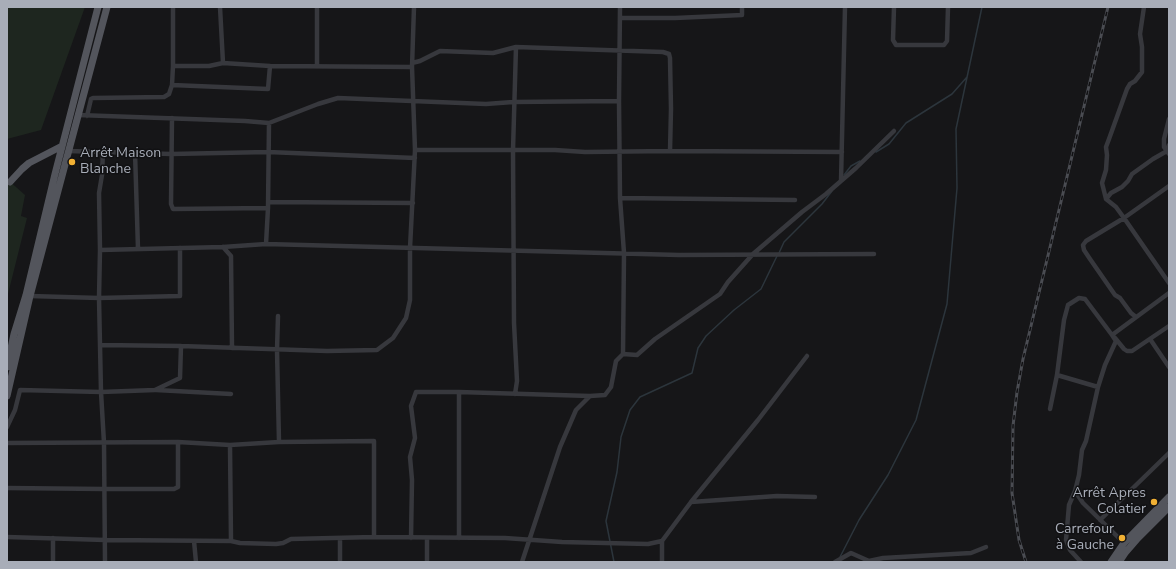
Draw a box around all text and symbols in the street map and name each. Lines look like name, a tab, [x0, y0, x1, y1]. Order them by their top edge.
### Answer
place label: Arrêt Maison Blanche	[80, 146, 161, 178]
marker: Arrêt Maison Blanche	[67, 157, 77, 167]
place label: Arrêt Apres Colatier	[1072, 486, 1146, 518]
marker: Arrêt Apres Colatier	[1149, 497, 1159, 507]
place label: Carrefour à Gauche	[1055, 522, 1114, 554]
marker: Carrefour à Gauche	[1117, 533, 1127, 543]

